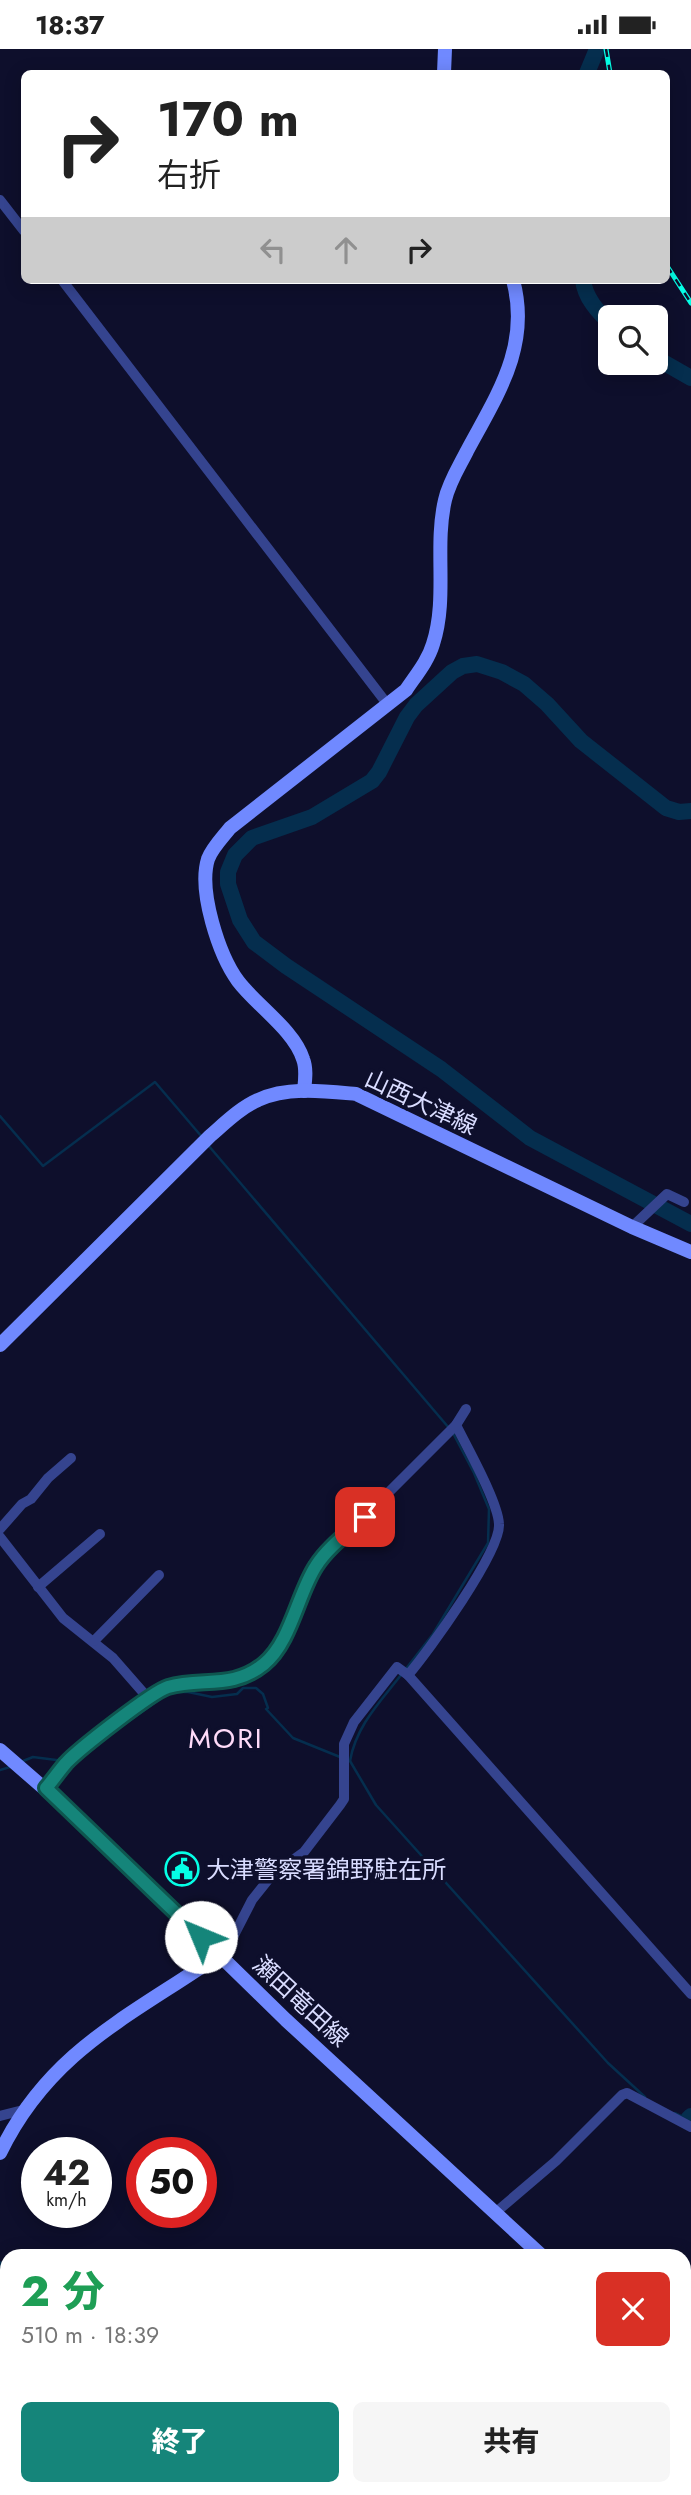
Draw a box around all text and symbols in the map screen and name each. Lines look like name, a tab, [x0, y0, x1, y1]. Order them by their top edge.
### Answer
text: 18:37	[35, 6, 104, 44]
text: 170 m	[157, 84, 299, 154]
icon: right	[42, 98, 133, 189]
text: 右折	[157, 152, 221, 198]
icon: left	[254, 231, 292, 269]
icon: ahead	[327, 231, 365, 269]
icon: right	[400, 231, 438, 269]
map controls	[598, 305, 668, 375]
button: search	[598, 305, 668, 375]
street label: 山西大津線	[359, 1061, 483, 1143]
pin	[335, 1487, 395, 1547]
icon: arrive	[346, 1498, 384, 1536]
district label: MORI	[188, 1718, 264, 1759]
public building icon: 大津警察署錦野駐在所	[163, 1850, 201, 1888]
place label: 大津警察署錦野駐在所	[206, 1852, 446, 1887]
position arrow	[164, 1900, 238, 1974]
street label: 瀬田竜田線	[245, 1947, 357, 2055]
speed limit sign: 50	[126, 2137, 217, 2228]
text: 42	[43, 2148, 90, 2198]
text: km/h	[46, 2187, 87, 2213]
text: 2 分	[21, 2261, 104, 2322]
button: close	[596, 2272, 670, 2346]
text: 510 m · 18:39	[21, 2318, 159, 2352]
button: 終了	[21, 2402, 339, 2482]
button: 共有	[353, 2402, 670, 2482]

